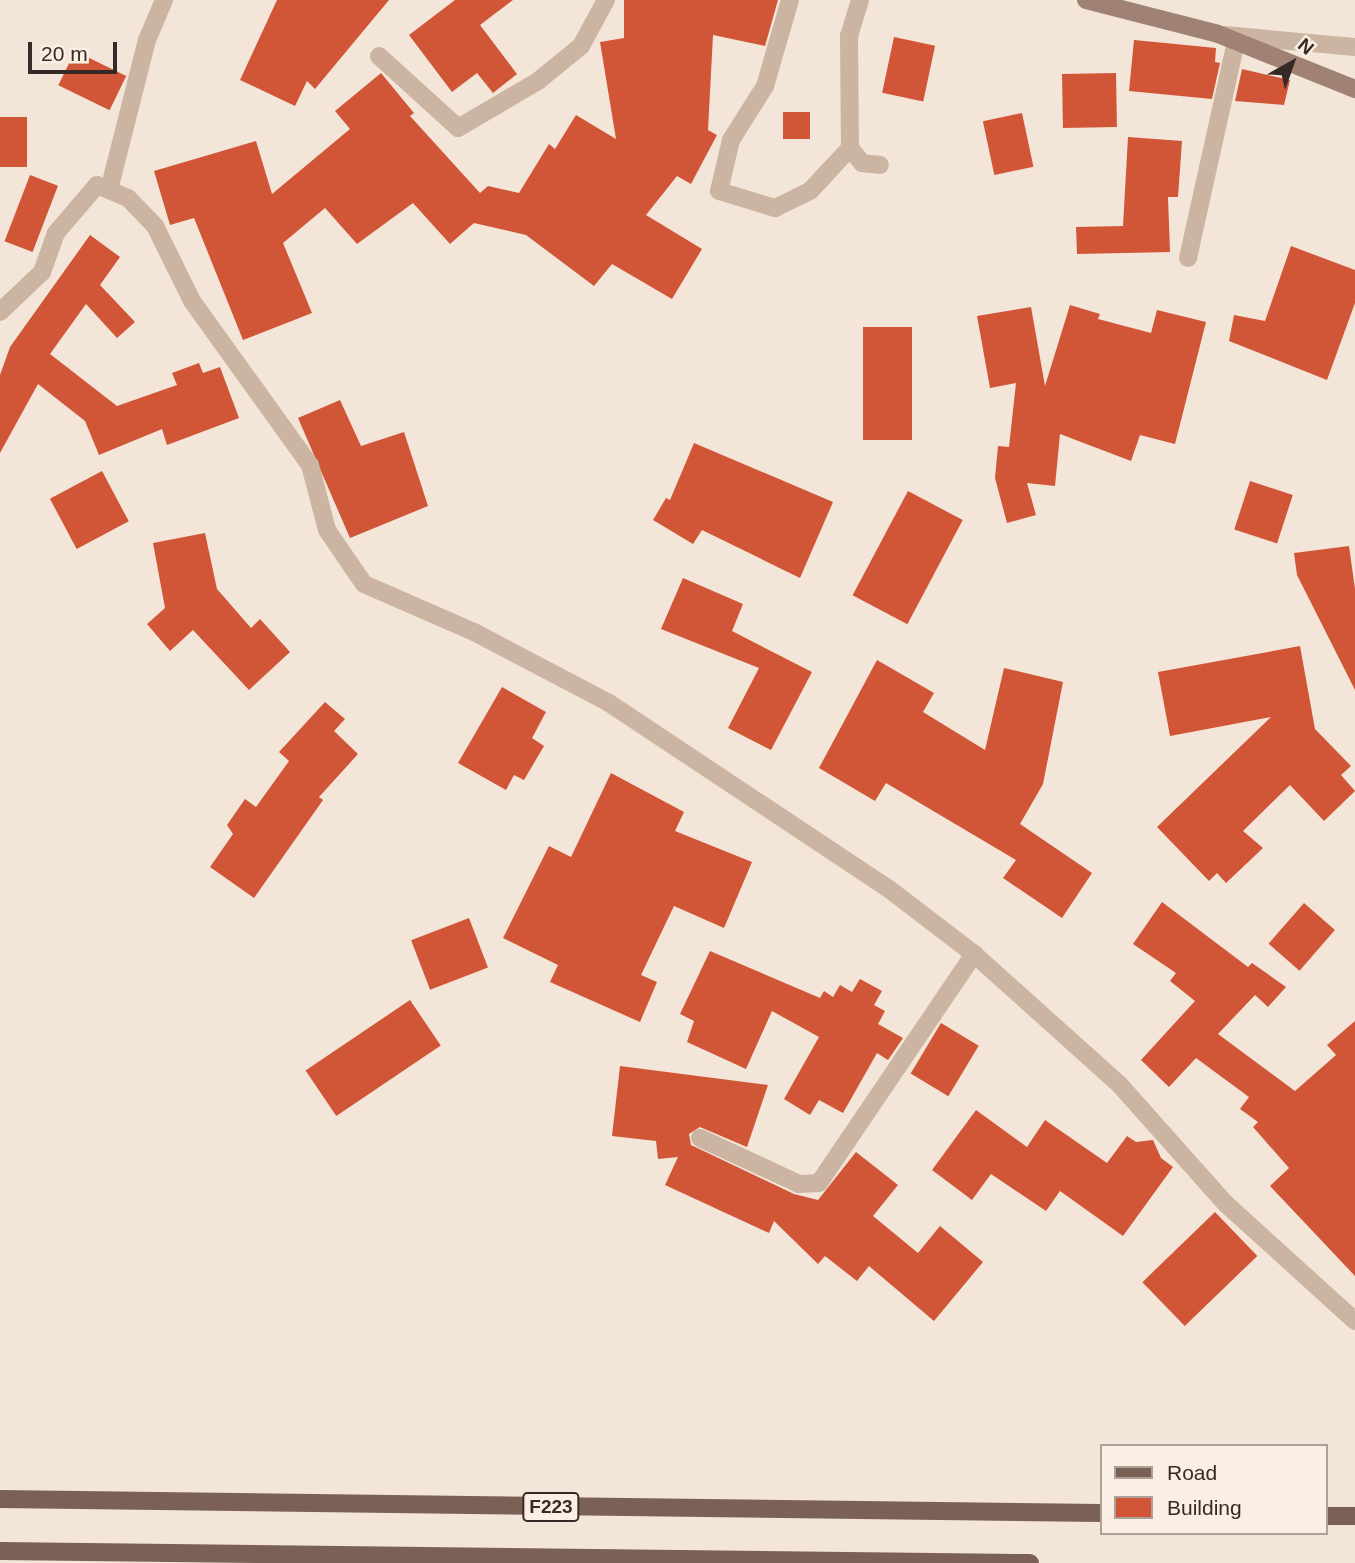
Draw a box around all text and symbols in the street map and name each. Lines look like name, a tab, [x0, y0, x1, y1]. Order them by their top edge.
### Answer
scale bar	[32, 28, 121, 72]
north arrow	[1257, 28, 1327, 98]
text: N	[1294, 34, 1318, 59]
text: 20 m	[41, 42, 88, 65]
legend	[1100, 1444, 1327, 1535]
text: Road	[1167, 1461, 1217, 1484]
road number: F223	[521, 1492, 581, 1522]
text: Building	[1167, 1496, 1242, 1519]

